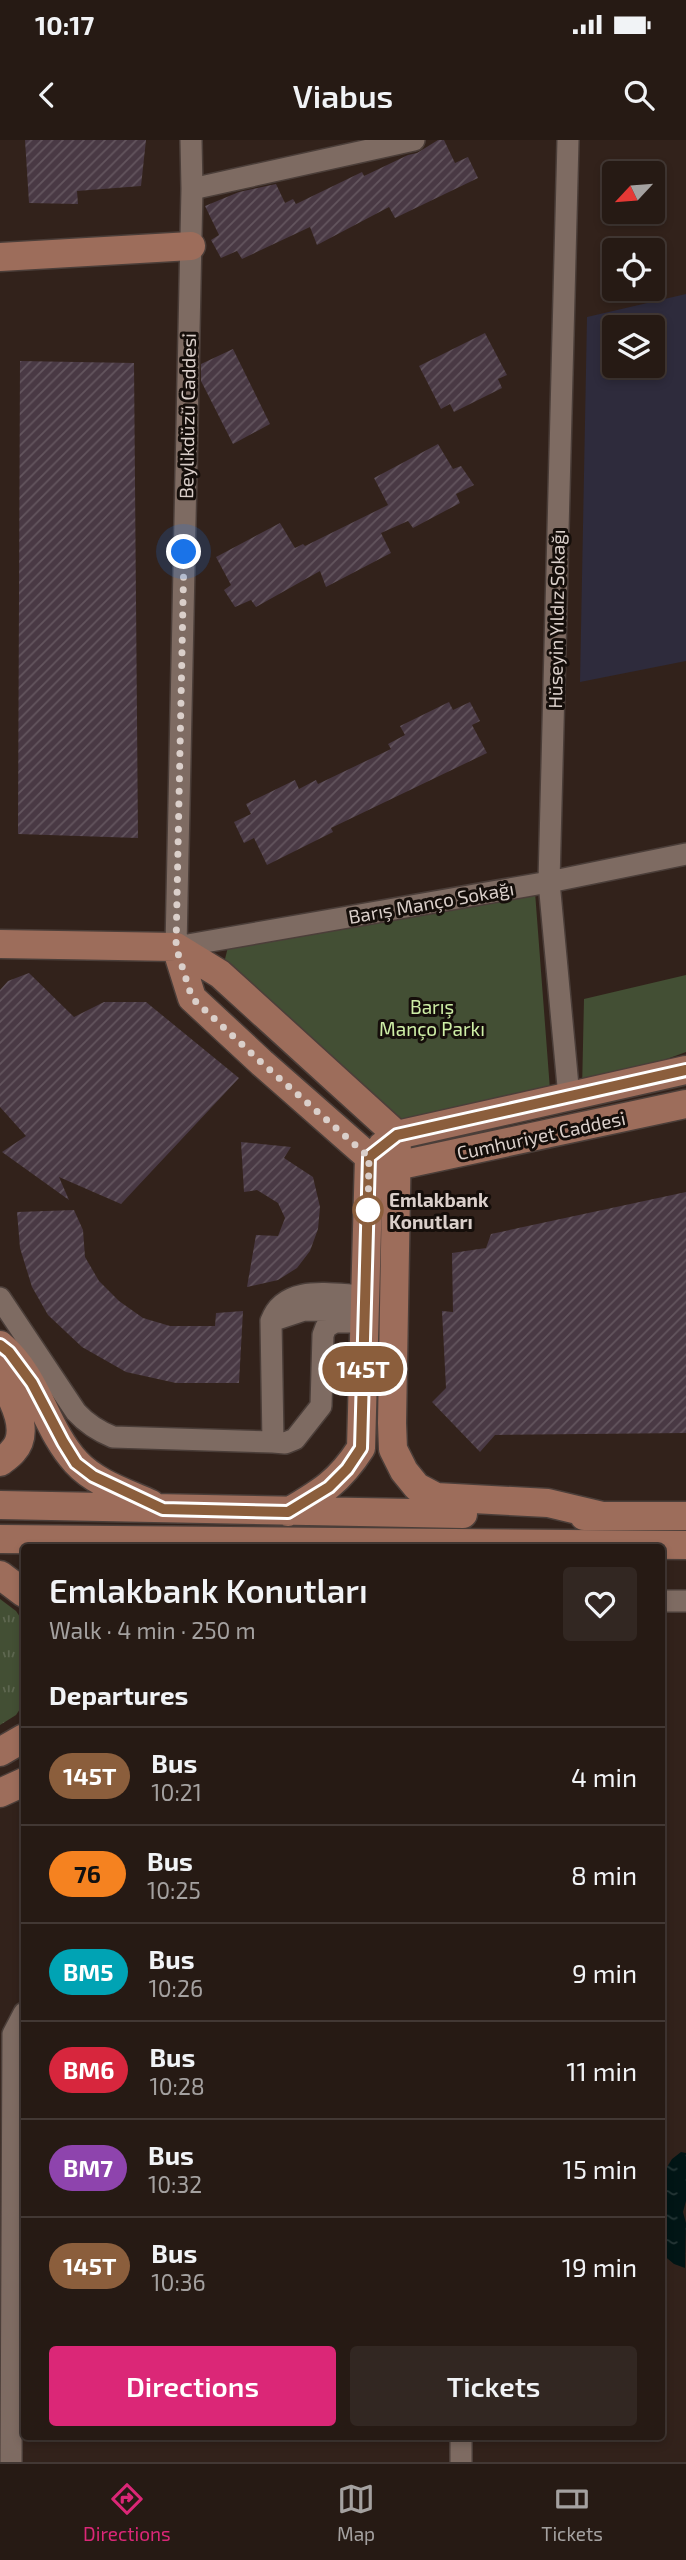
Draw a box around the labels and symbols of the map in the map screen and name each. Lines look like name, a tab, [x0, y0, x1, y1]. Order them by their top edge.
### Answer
north arrow	[602, 161, 665, 224]
street label: Beylikdüzü Caddesi	[174, 333, 200, 499]
street label: Hüseyin Yıldız Sokağı	[543, 529, 569, 709]
your location	[166, 534, 201, 569]
street label: Barış Manço Sokağı	[346, 876, 516, 929]
park label: Barış Manço Parkı	[379, 995, 485, 1041]
street label: Cumhuriyet Caddesi	[455, 1106, 627, 1164]
place label: Emlakbank Konutları	[389, 1188, 489, 1233]
marker: Emlakbank Konutları	[353, 1195, 383, 1225]
line badge: 145T	[314, 1346, 412, 1392]

